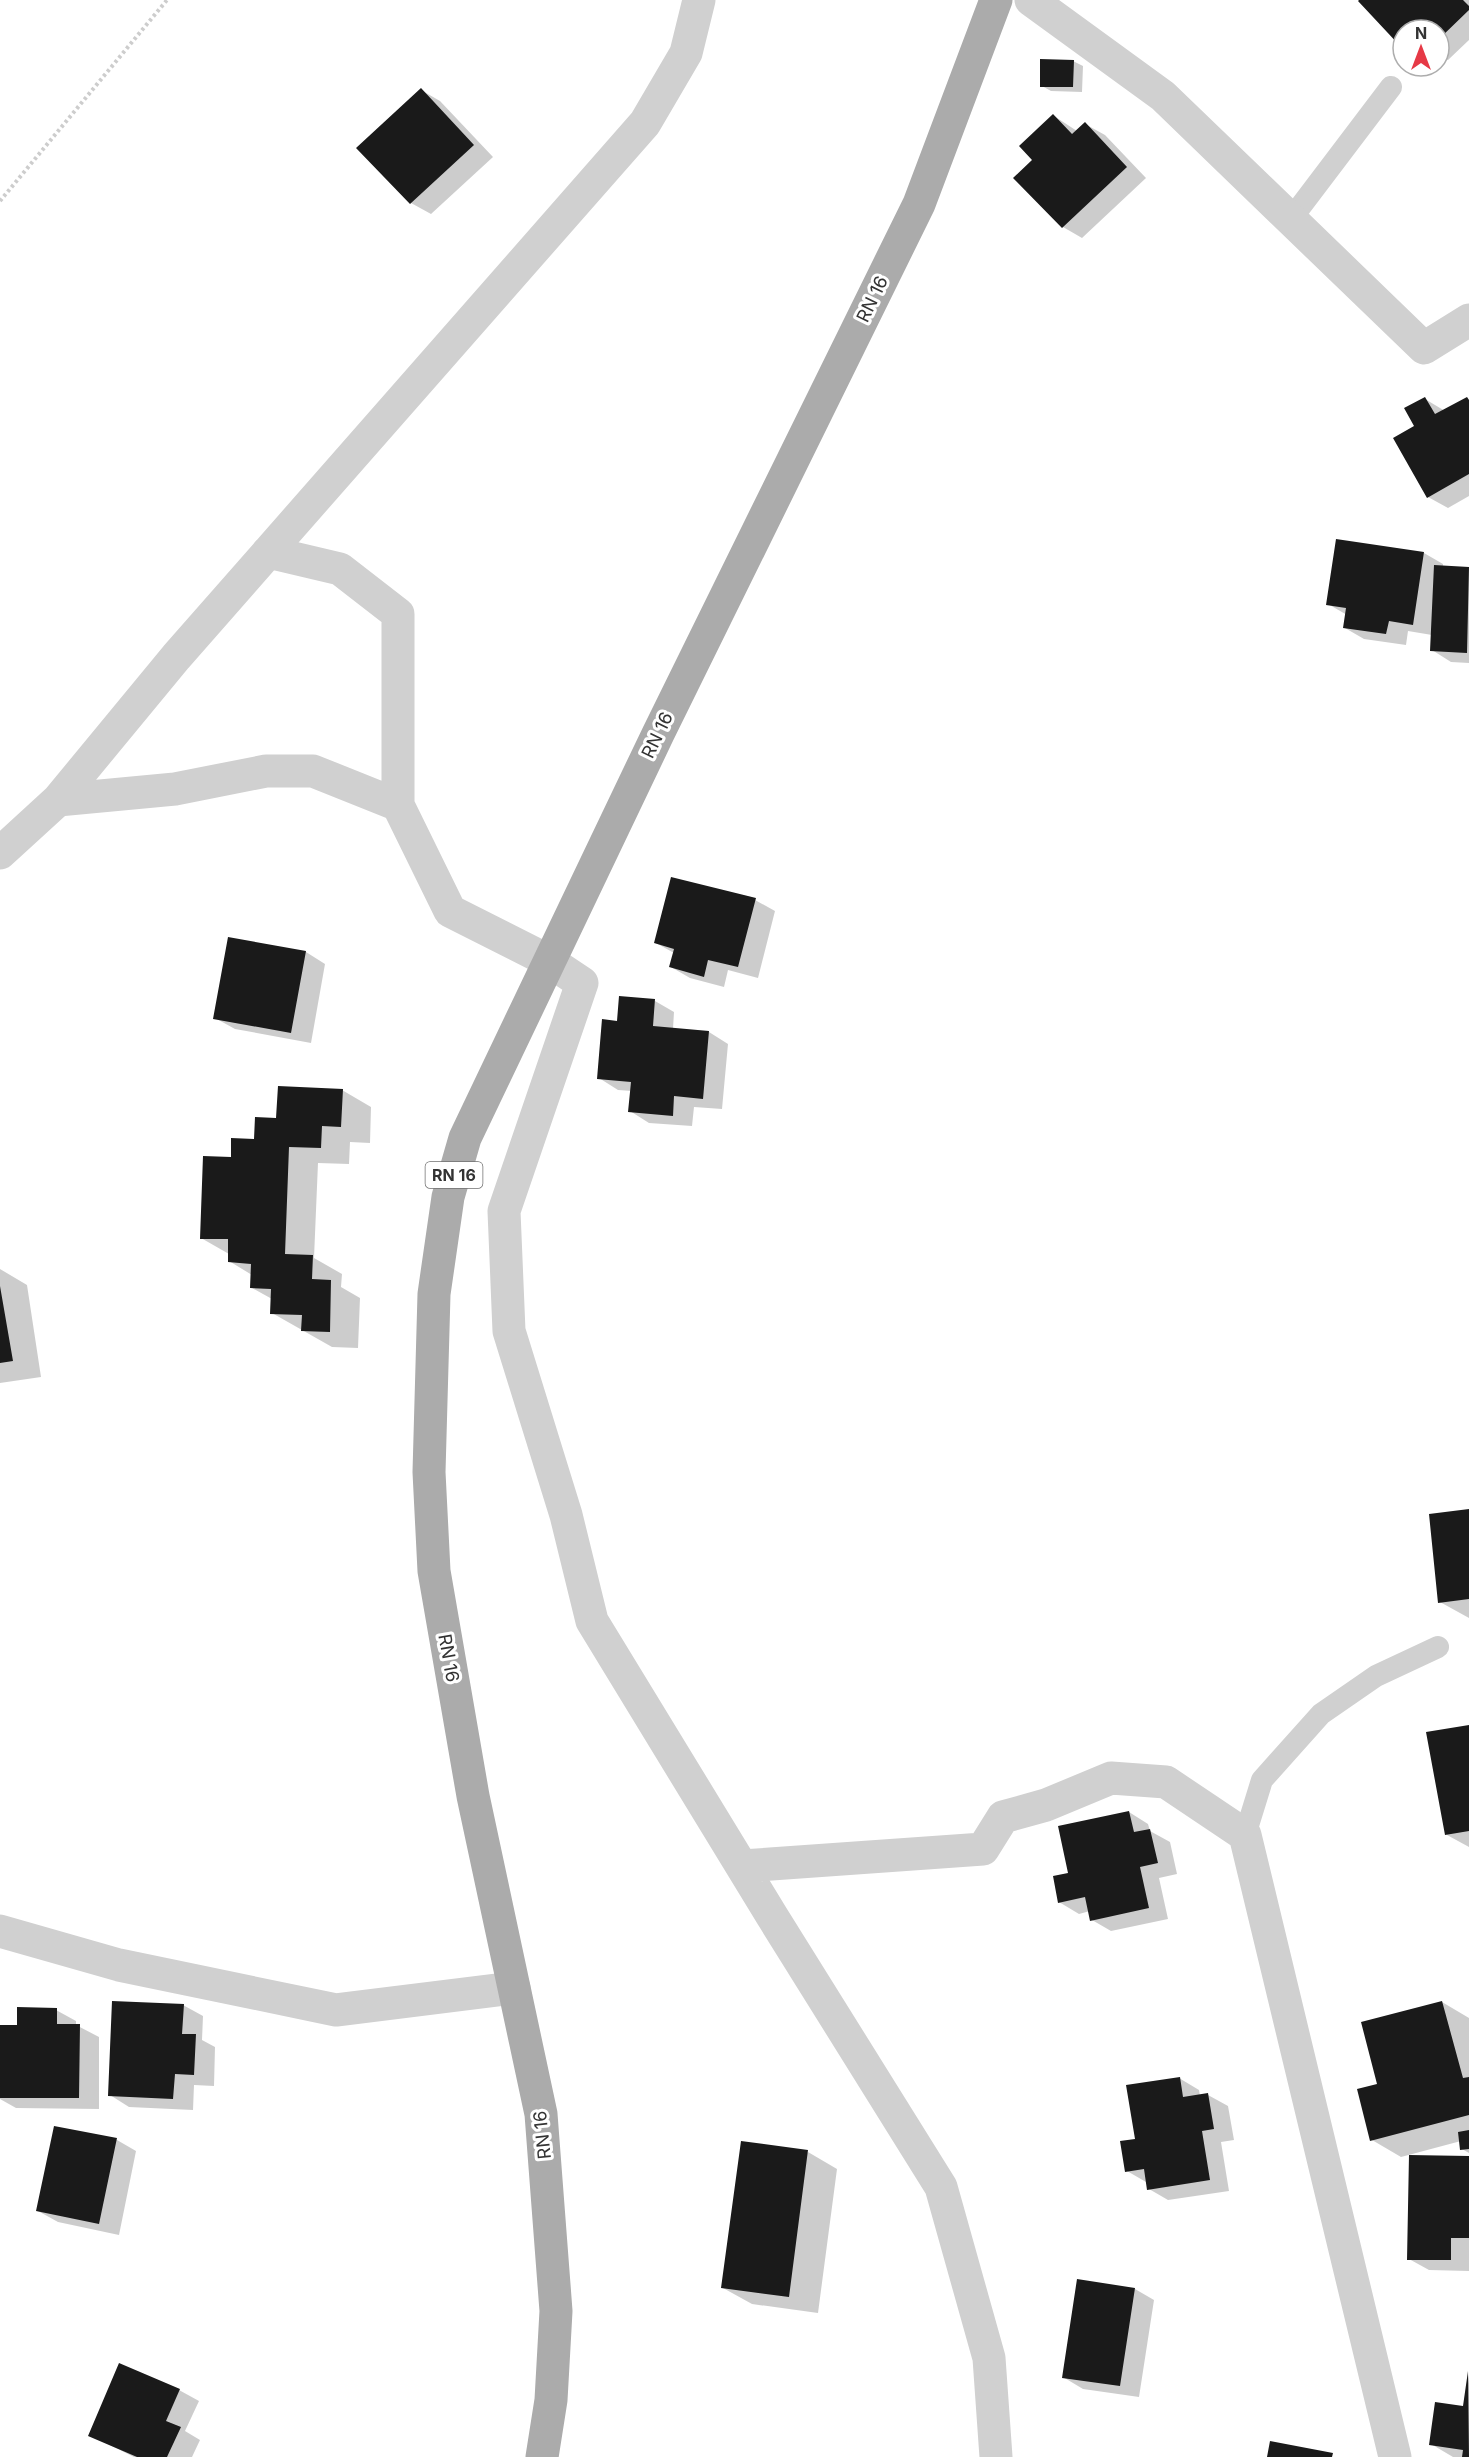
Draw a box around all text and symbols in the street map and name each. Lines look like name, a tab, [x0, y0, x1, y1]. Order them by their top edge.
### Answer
north arrow	[1391, 18, 1451, 78]
text: N	[1415, 23, 1427, 43]
street label: RN 16	[852, 273, 892, 325]
street label: RN 16	[637, 709, 677, 761]
road number: RN 16	[426, 1162, 482, 1188]
street label: RN 16	[434, 1632, 464, 1684]
street label: RN 16	[529, 2110, 555, 2160]

